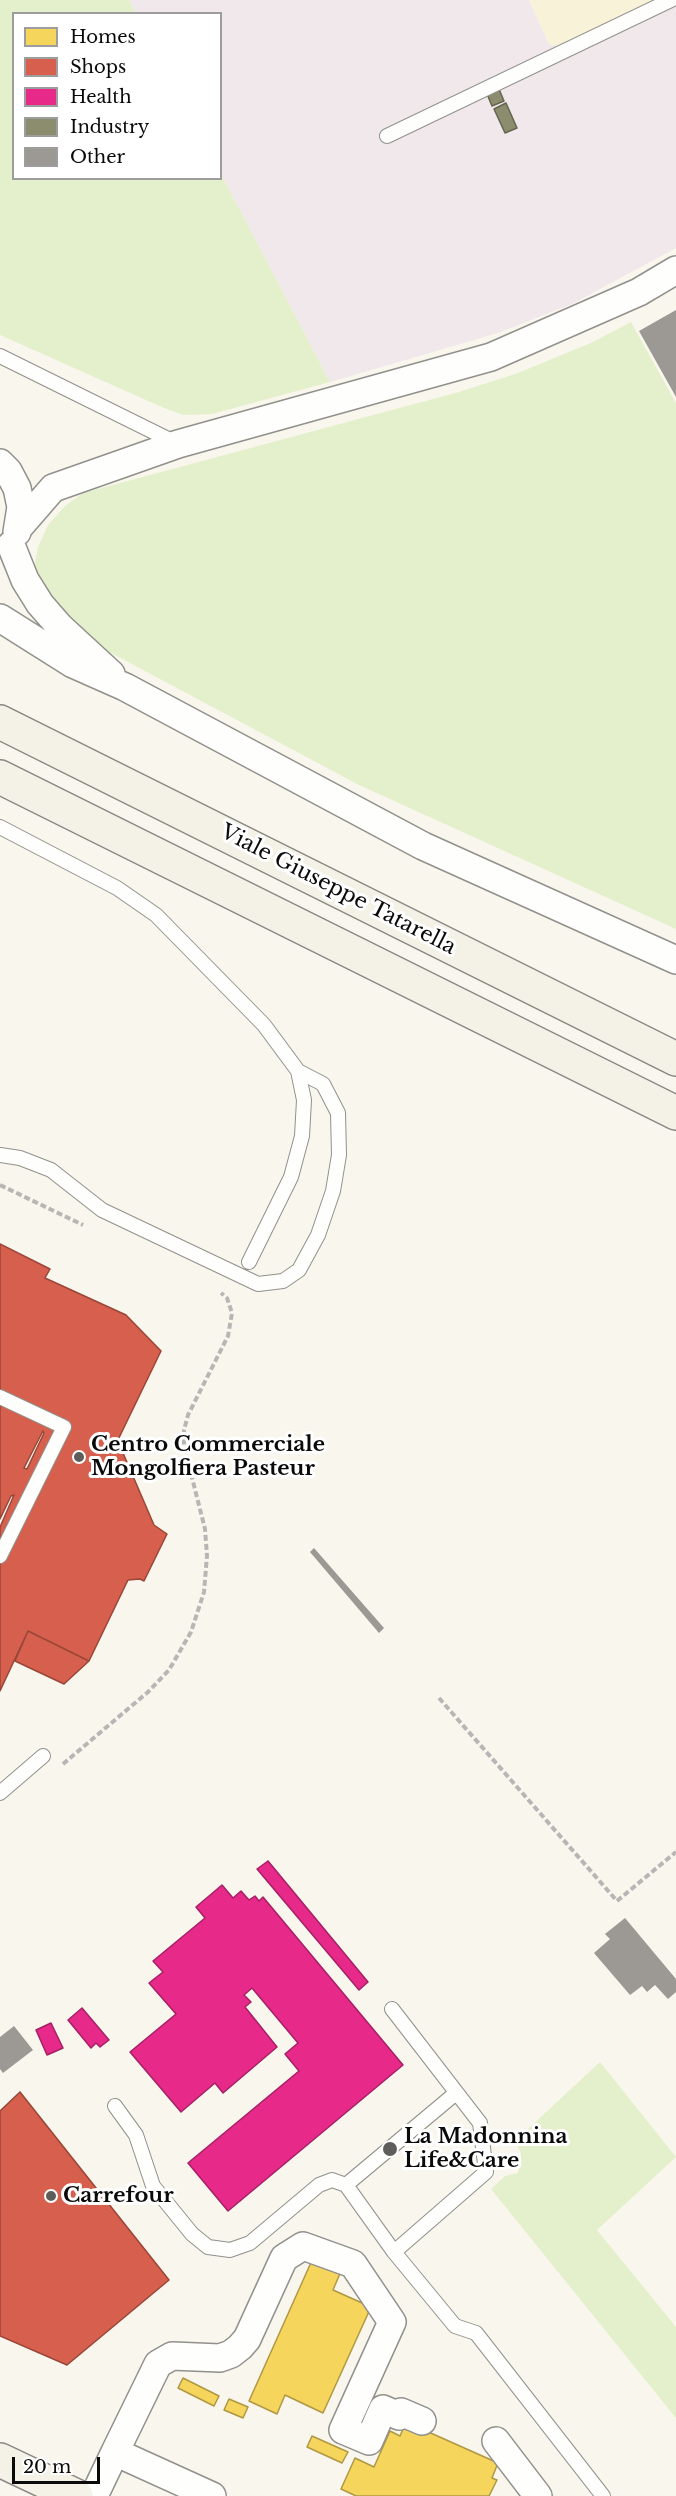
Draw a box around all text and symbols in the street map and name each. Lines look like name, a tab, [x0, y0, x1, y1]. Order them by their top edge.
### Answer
legend	[12, 12, 222, 180]
text: Homes	[70, 26, 136, 48]
text: Shops	[70, 56, 126, 78]
text: Health	[70, 86, 132, 108]
text: Industry	[70, 116, 149, 138]
text: Other	[70, 146, 125, 168]
street label: Viale Giuseppe Tatarella	[216, 820, 460, 960]
place label: Centro Commerciale Mongolfiera Pasteur	[91, 1432, 325, 1482]
marker: Centro Commerciale Mongolfiera Pasteur	[72, 1450, 86, 1464]
place label: La Madonnina Life&Care	[404, 2124, 567, 2174]
marker: La Madonnina Life&Care	[381, 2140, 399, 2158]
place label: Carrefour	[63, 2183, 174, 2209]
marker: Carrefour	[44, 2189, 58, 2203]
scale bar	[15, 2445, 104, 2483]
text: 20 m	[23, 2456, 71, 2478]

